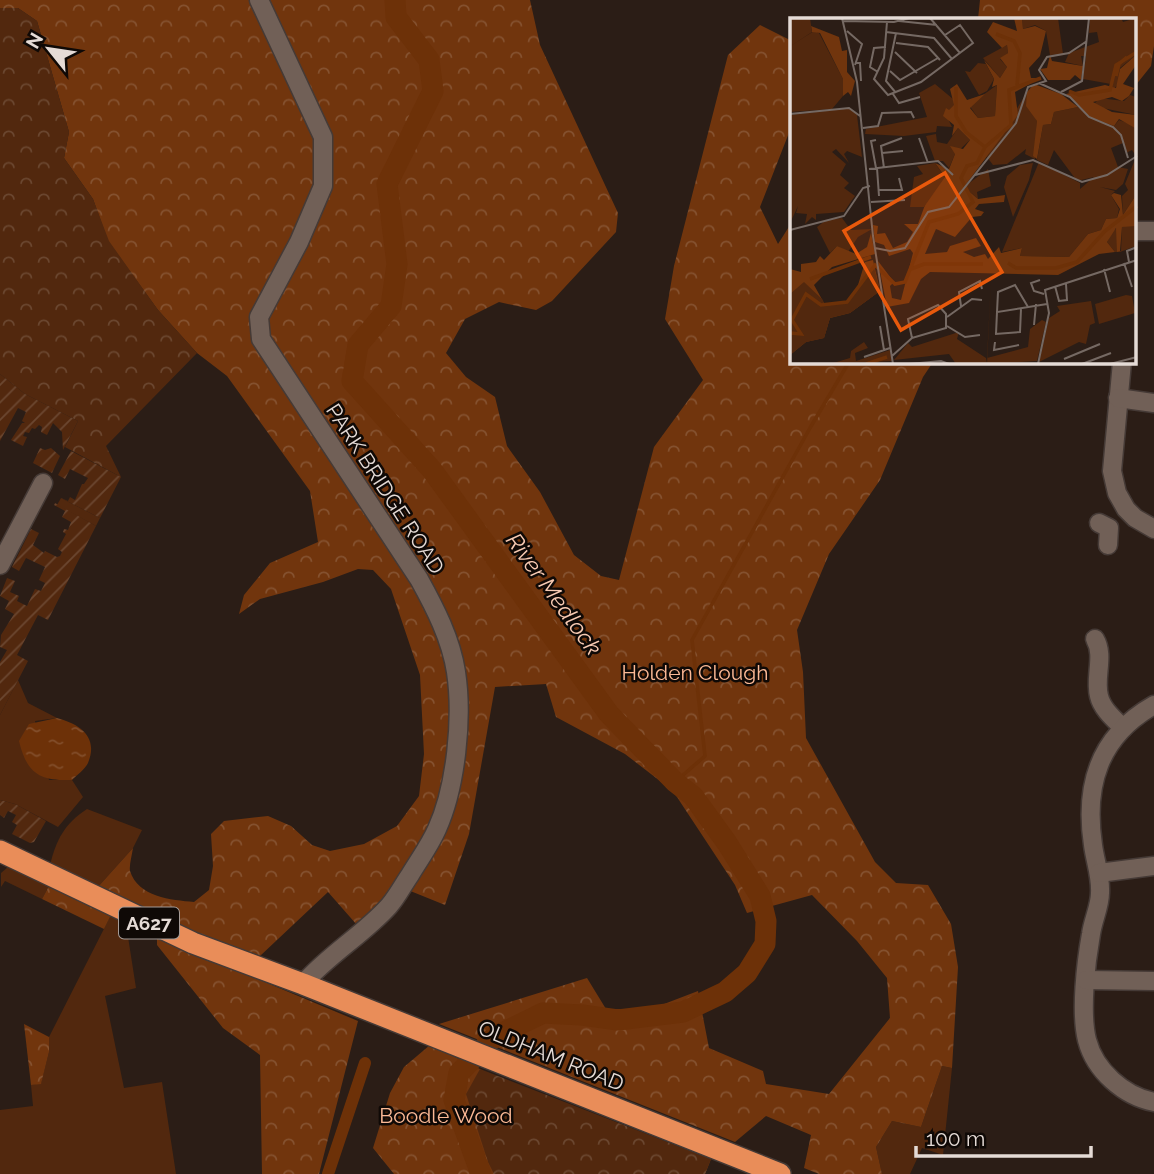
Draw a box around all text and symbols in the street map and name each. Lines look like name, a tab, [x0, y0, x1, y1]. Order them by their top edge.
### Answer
north arrow	[14, 14, 84, 84]
inset map	[790, 18, 1136, 364]
text: N	[21, 29, 47, 52]
street label: PARK BRIDGE ROAD	[321, 399, 450, 578]
water label: River Medlock	[501, 527, 608, 660]
park label: Holden Clough	[622, 660, 768, 685]
road number: A627	[119, 908, 179, 939]
street label: OLDHAM ROAD	[475, 1015, 628, 1096]
park label: Boodle Wood	[379, 1103, 513, 1128]
scale bar	[916, 1114, 1091, 1158]
text: 100 m	[926, 1126, 985, 1151]

